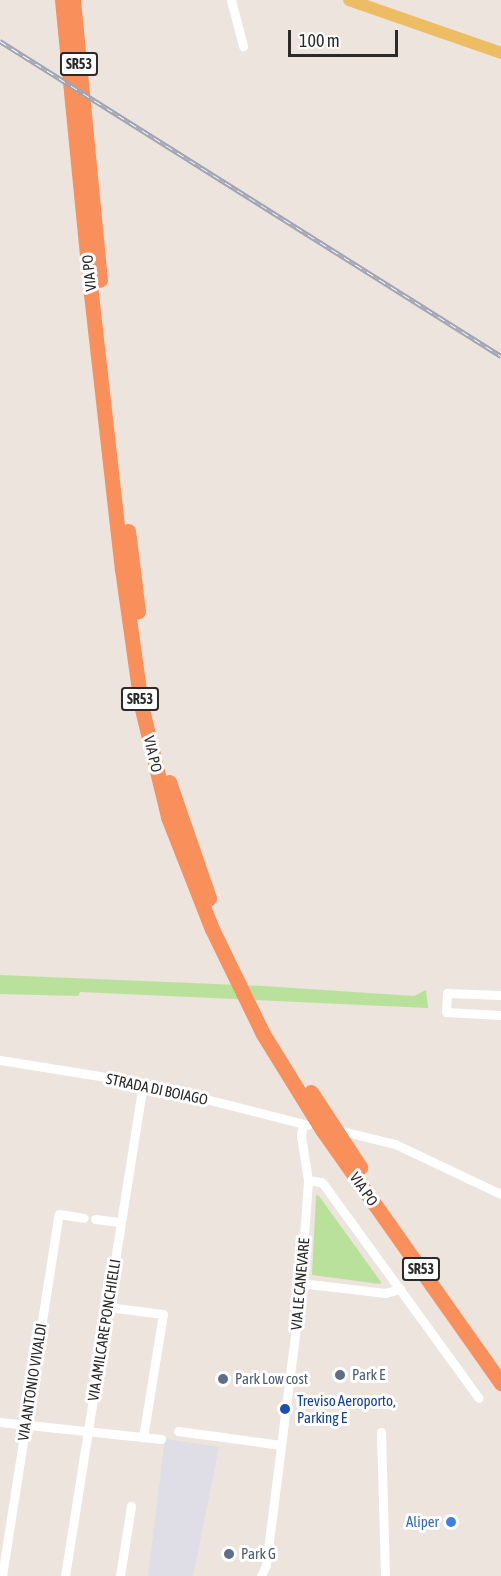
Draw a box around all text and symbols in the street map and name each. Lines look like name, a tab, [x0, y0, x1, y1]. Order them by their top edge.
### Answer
scale bar	[291, 18, 400, 56]
text: 100 m	[299, 30, 340, 51]
road number: SR53	[60, 53, 98, 75]
street label: VIA PO	[78, 254, 100, 292]
road number: SR53	[120, 688, 160, 710]
street label: VIA PO	[140, 734, 166, 774]
street label: STRADA DI BOIAGO	[104, 1069, 210, 1109]
street label: VIA PO	[346, 1169, 382, 1209]
street label: VIA LE CANEVARE	[287, 1237, 313, 1331]
street label: VIA AMILCARE PONCHIELLI	[84, 1258, 124, 1402]
road number: SR53	[402, 1258, 440, 1280]
street label: VIA ANTONIO VIVALDI	[14, 1322, 50, 1442]
place label: Park E	[352, 1366, 385, 1384]
marker: Park E	[333, 1368, 347, 1382]
place label: Park Low cost	[235, 1370, 308, 1388]
marker: Park Low cost	[216, 1372, 230, 1386]
place label: Treviso Aeroporto, Parking E	[297, 1391, 396, 1426]
marker: Treviso Aeroporto, Parking E	[278, 1402, 292, 1416]
place label: Aliper	[406, 1513, 439, 1531]
marker: Aliper	[444, 1515, 458, 1529]
place label: Park G	[241, 1545, 276, 1563]
marker: Park G	[222, 1547, 236, 1561]

